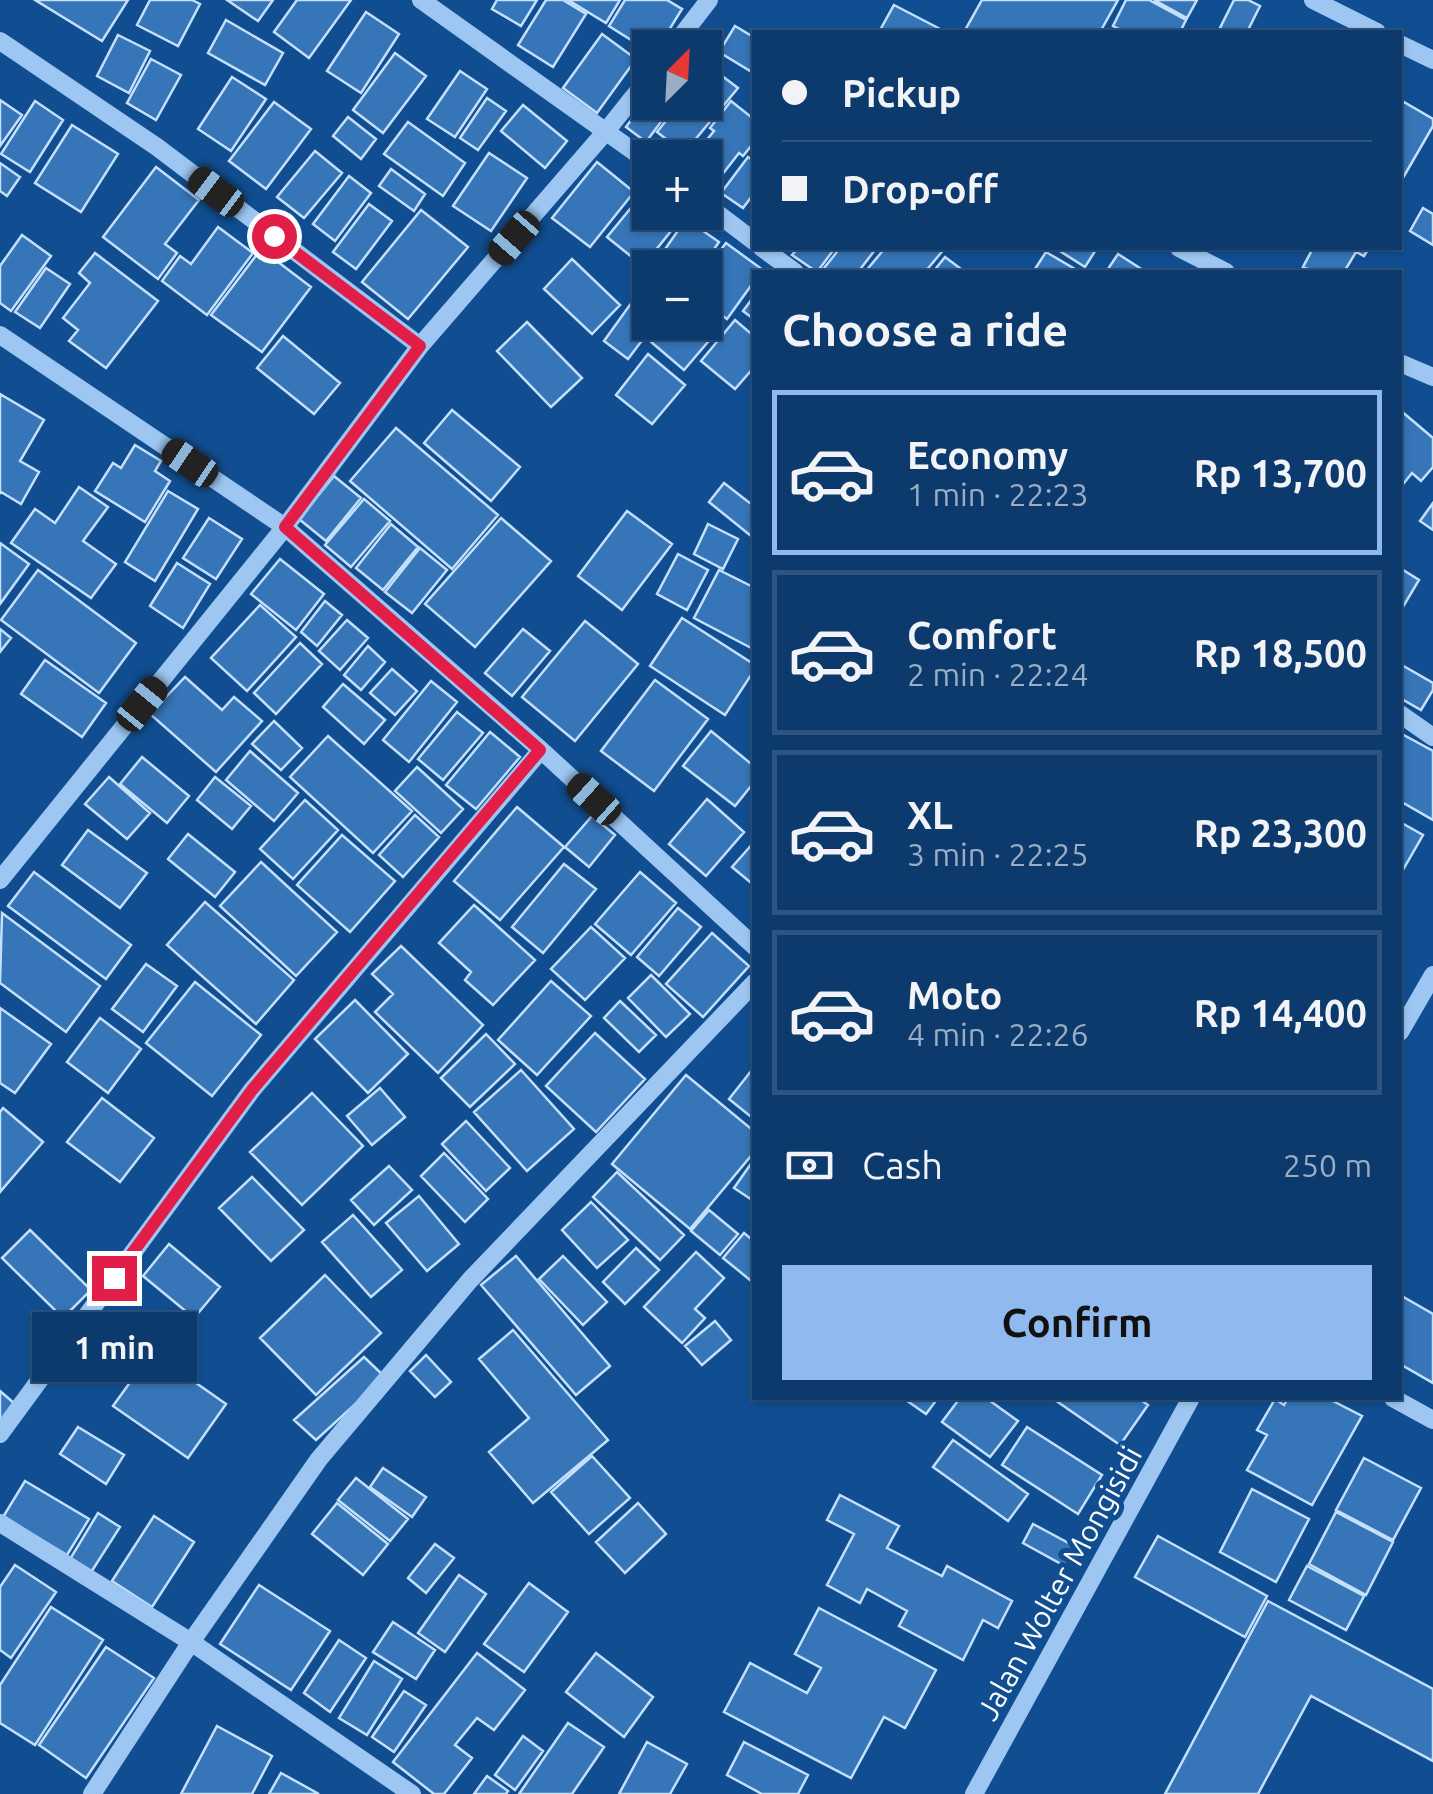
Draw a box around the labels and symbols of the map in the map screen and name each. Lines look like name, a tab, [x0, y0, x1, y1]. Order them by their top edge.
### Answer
north arrow	[632, 30, 722, 120]
car	[183, 162, 249, 222]
car	[483, 206, 545, 270]
route start	[252, 214, 297, 259]
car	[157, 434, 223, 492]
car	[111, 671, 173, 737]
car	[562, 768, 626, 830]
route end	[92, 1256, 137, 1301]
callout: 1 min	[32, 1313, 196, 1383]
street label: Jalan Wolter Mongisidi	[970, 1440, 1148, 1726]

